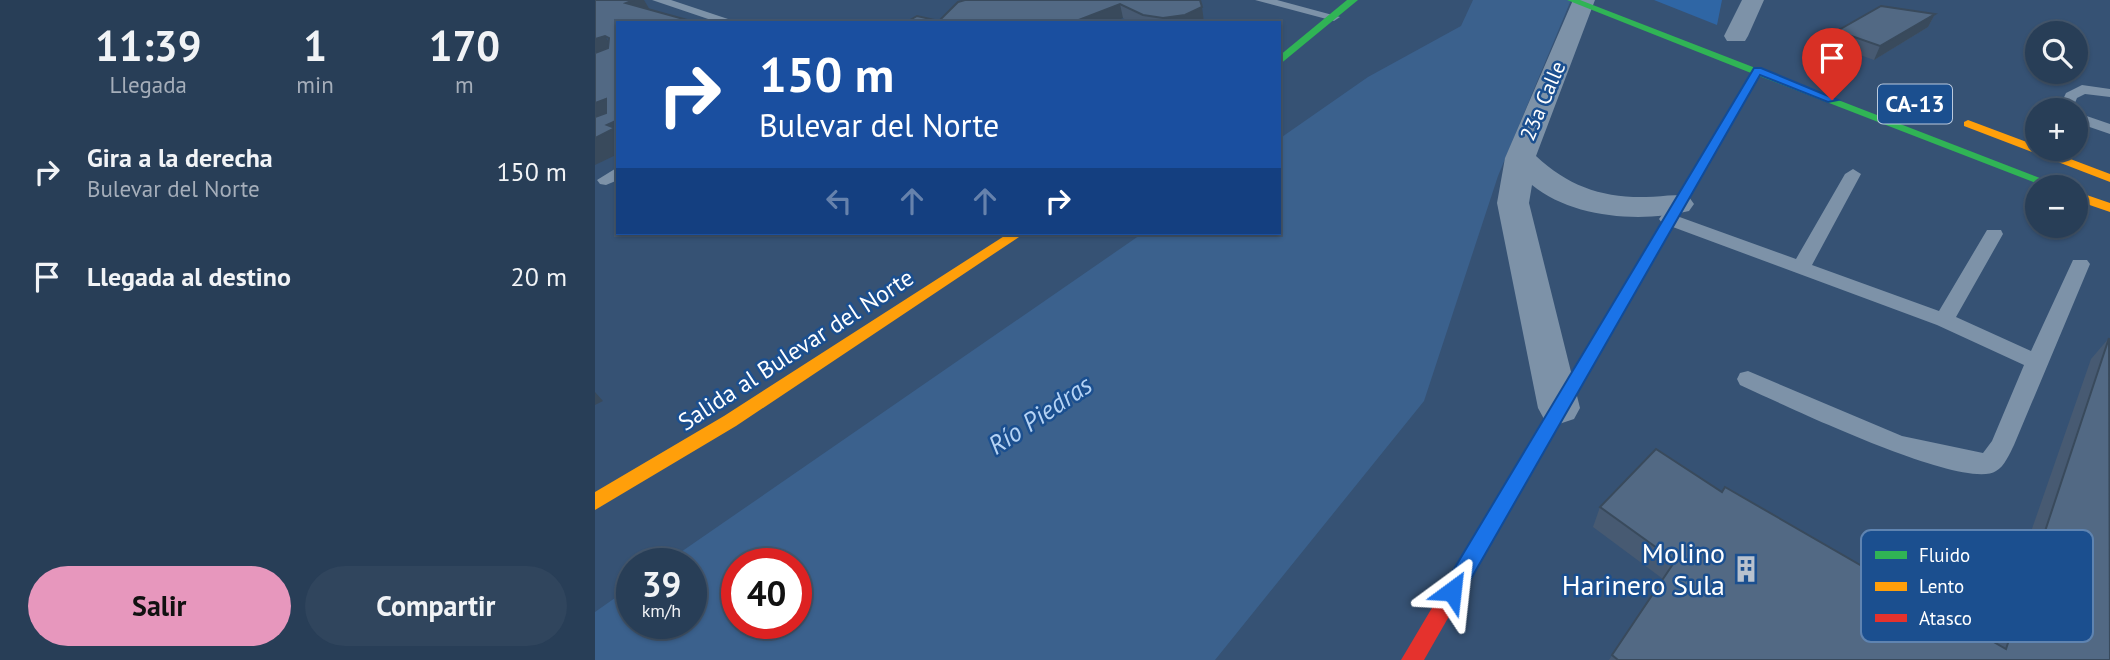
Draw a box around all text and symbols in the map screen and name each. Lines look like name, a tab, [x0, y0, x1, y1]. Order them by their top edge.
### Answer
text: 11:39	[95, 18, 201, 73]
text: 1	[303, 18, 327, 73]
text: 170	[429, 18, 500, 73]
map controls	[2025, 21, 2088, 238]
button: search	[2025, 21, 2088, 84]
pin	[1802, 28, 1862, 100]
icon: arrive	[1813, 39, 1851, 77]
text: 150 m	[759, 42, 894, 106]
icon: right	[644, 49, 735, 140]
street label: 23a Calle	[1514, 57, 1571, 145]
text: Llegada	[109, 70, 187, 99]
text: min	[296, 70, 334, 99]
text: m	[455, 70, 474, 99]
road number: CA-13	[1878, 85, 1952, 124]
button: +	[2025, 98, 2088, 161]
text: Bulevar del Norte	[759, 104, 999, 146]
text: Gira a la derecha	[87, 141, 273, 174]
icon: right	[28, 153, 66, 191]
text: 150 m	[496, 155, 567, 188]
text: Bulevar del Norte	[87, 174, 260, 203]
button: −	[2025, 175, 2088, 238]
icon: left	[820, 182, 858, 220]
icon: ahead	[893, 182, 931, 220]
icon: ahead	[966, 182, 1004, 220]
icon: right	[1039, 182, 1077, 220]
icon: arrive	[28, 258, 66, 296]
text: Llegada al destino	[87, 260, 291, 293]
text: 20 m	[511, 260, 567, 293]
street label: Salida al Bulevar del Norte	[672, 262, 919, 437]
water label: Río Piedras	[981, 367, 1099, 461]
legend	[1861, 530, 2093, 642]
place label: Molino Harinero Sula	[1562, 534, 1725, 603]
text: Fluido	[1919, 543, 1970, 567]
speed limit sign: 40	[721, 548, 812, 639]
position arrow	[1415, 554, 1489, 628]
building icon: Molino Harinero Sula	[1731, 554, 1761, 584]
text: 39	[642, 561, 681, 607]
button: Salir	[28, 566, 291, 646]
button: Compartir	[305, 566, 567, 646]
text: Lento	[1919, 574, 1964, 598]
text: km/h	[642, 599, 681, 622]
text: Atasco	[1919, 606, 1972, 630]

